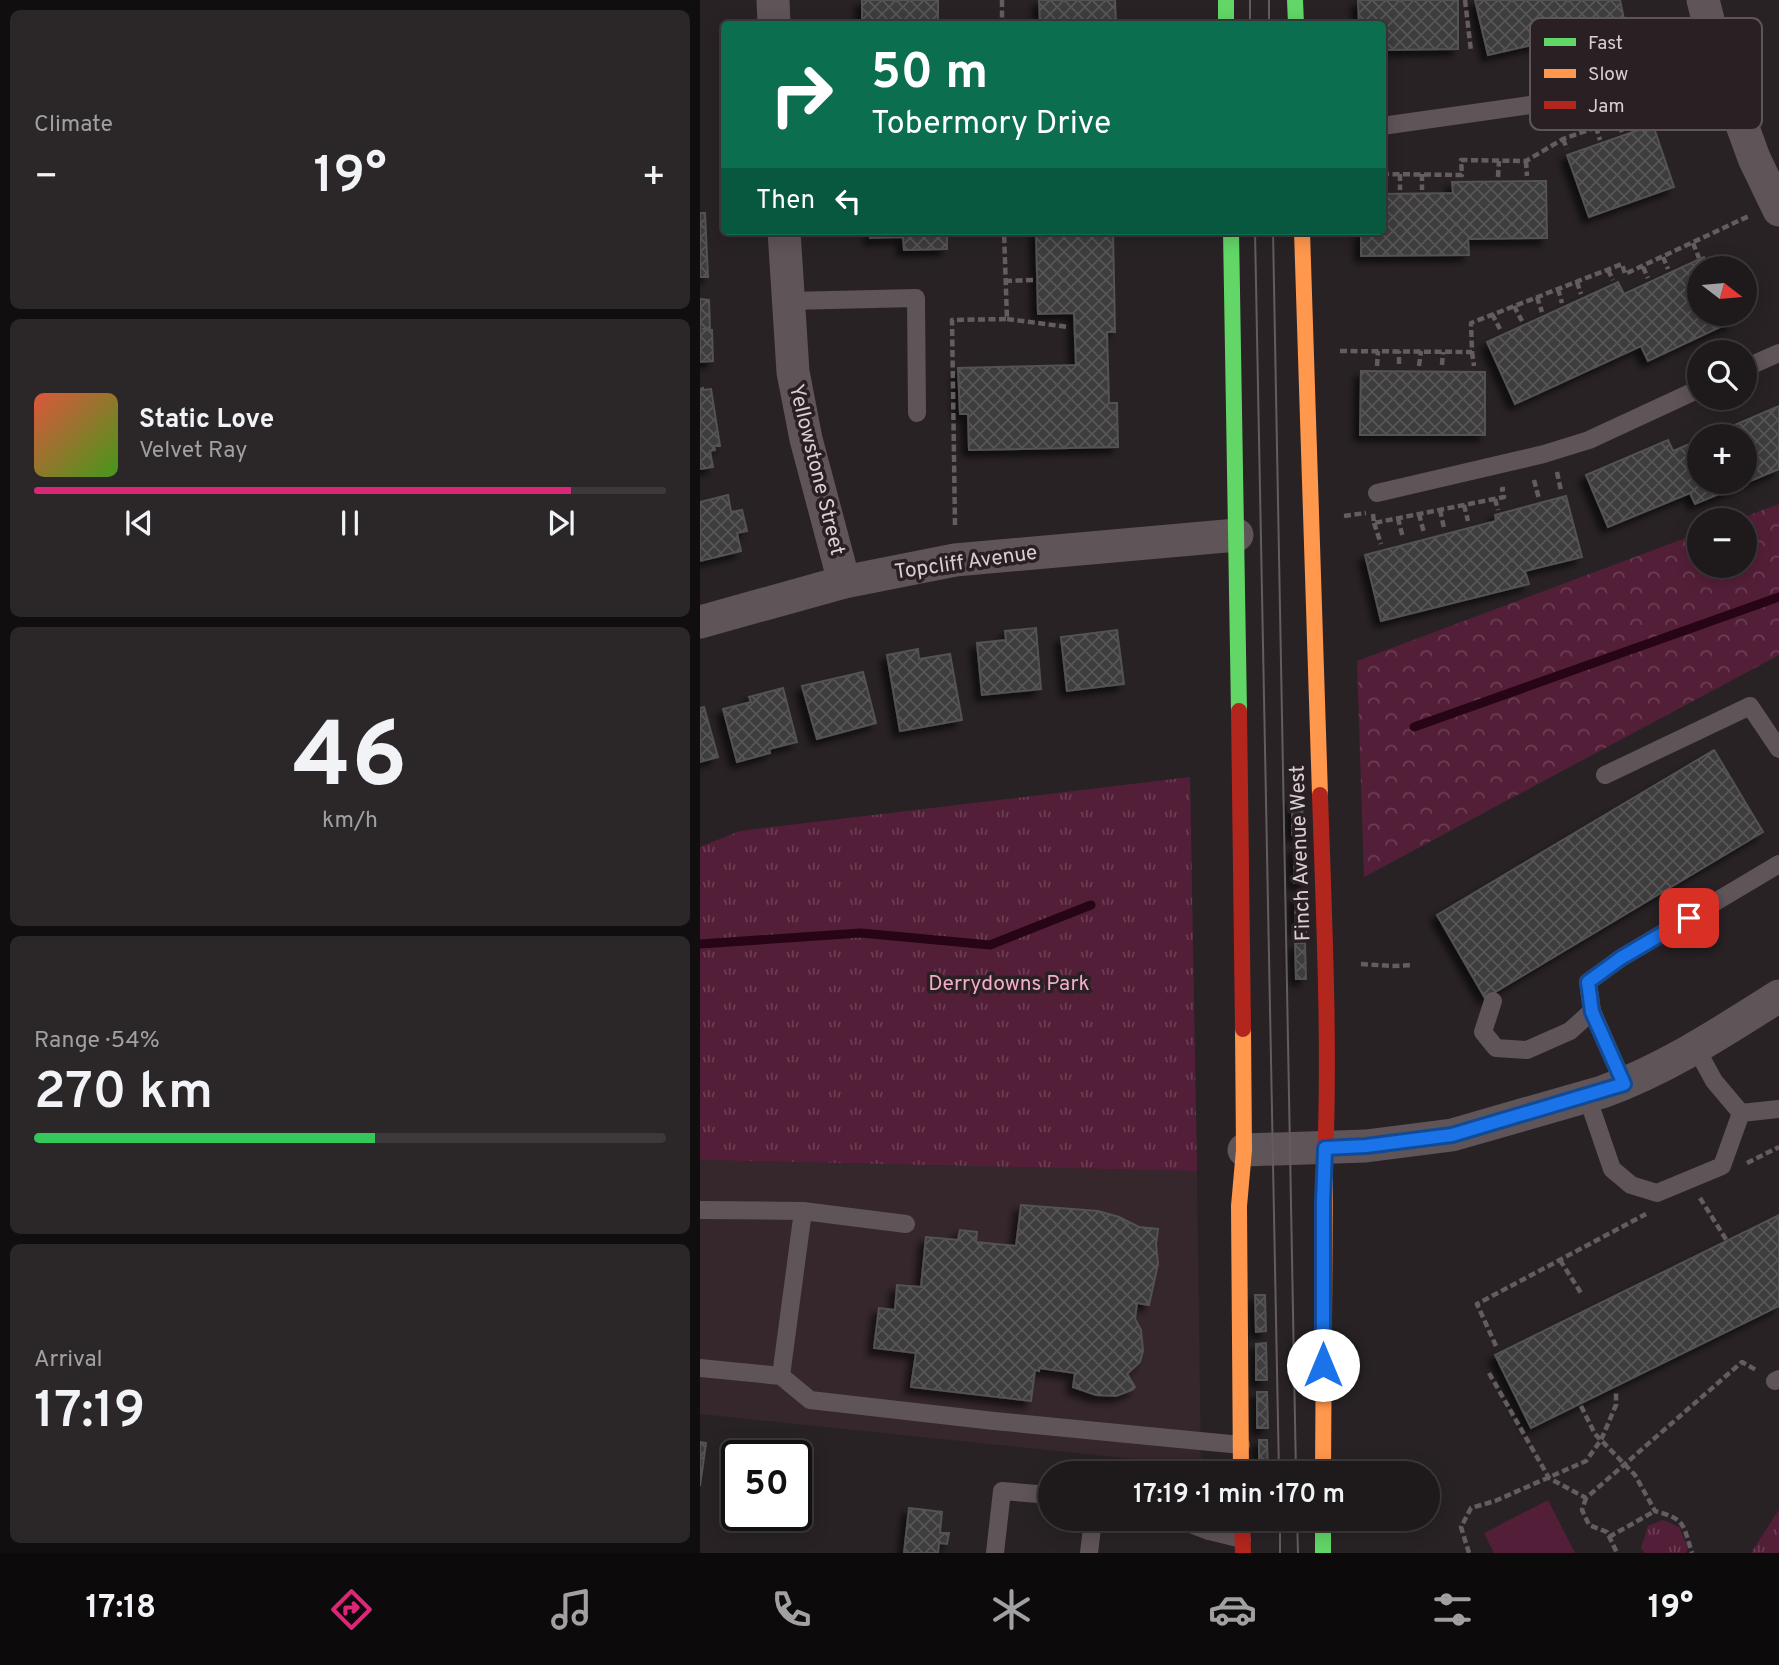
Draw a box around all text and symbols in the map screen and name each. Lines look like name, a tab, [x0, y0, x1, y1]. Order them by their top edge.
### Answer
legend	[1530, 18, 1762, 130]
text: Fast	[1588, 32, 1623, 56]
text: 50 m	[871, 44, 988, 106]
icon: right	[756, 49, 847, 140]
text: Slow	[1588, 63, 1628, 87]
text: Jam	[1588, 95, 1625, 119]
text: Tobermory Drive	[871, 105, 1111, 145]
text: Climate	[34, 111, 113, 140]
text: 19°	[313, 145, 387, 211]
text: −	[34, 154, 59, 203]
text: +	[641, 154, 666, 203]
icon: left	[829, 182, 867, 220]
text: Then	[756, 185, 815, 218]
north arrow	[1687, 256, 1757, 326]
map controls	[1687, 256, 1757, 578]
button: search	[1687, 340, 1757, 410]
street label: Yellowstone Street	[782, 382, 850, 558]
text: Static Love	[139, 404, 274, 437]
button: +	[1687, 424, 1757, 494]
text: Velvet Ray	[139, 437, 247, 466]
icon: previous	[120, 504, 158, 542]
icon: pause	[331, 504, 369, 542]
icon: next	[542, 504, 580, 542]
button: −	[1687, 508, 1757, 578]
street label: Topcliff Avenue	[893, 540, 1039, 586]
text: 46	[293, 704, 407, 819]
street label: Finch Avenue West	[1284, 764, 1318, 942]
text: km/h	[322, 807, 378, 836]
pin	[1659, 888, 1719, 948]
icon: arrive	[1670, 899, 1708, 937]
park label: Derrydowns Park	[928, 971, 1090, 998]
text: Range · 54%	[34, 1027, 160, 1056]
text: 270 km	[34, 1061, 213, 1127]
position arrow	[1286, 1328, 1360, 1402]
text: Arrival	[34, 1346, 103, 1375]
text: 17:19	[34, 1380, 146, 1446]
speed limit sign: 50	[721, 1440, 812, 1531]
text: 17:19 · 1 min · 170 m	[1133, 1479, 1345, 1512]
icon: directions	[327, 1585, 376, 1634]
icon: music	[547, 1585, 596, 1634]
icon: phone	[767, 1585, 816, 1634]
icon: climate	[987, 1585, 1036, 1634]
icon: car	[1208, 1585, 1257, 1634]
icon: filters	[1428, 1585, 1477, 1634]
text: 17:18	[86, 1589, 156, 1629]
text: 19°	[1648, 1589, 1693, 1629]

